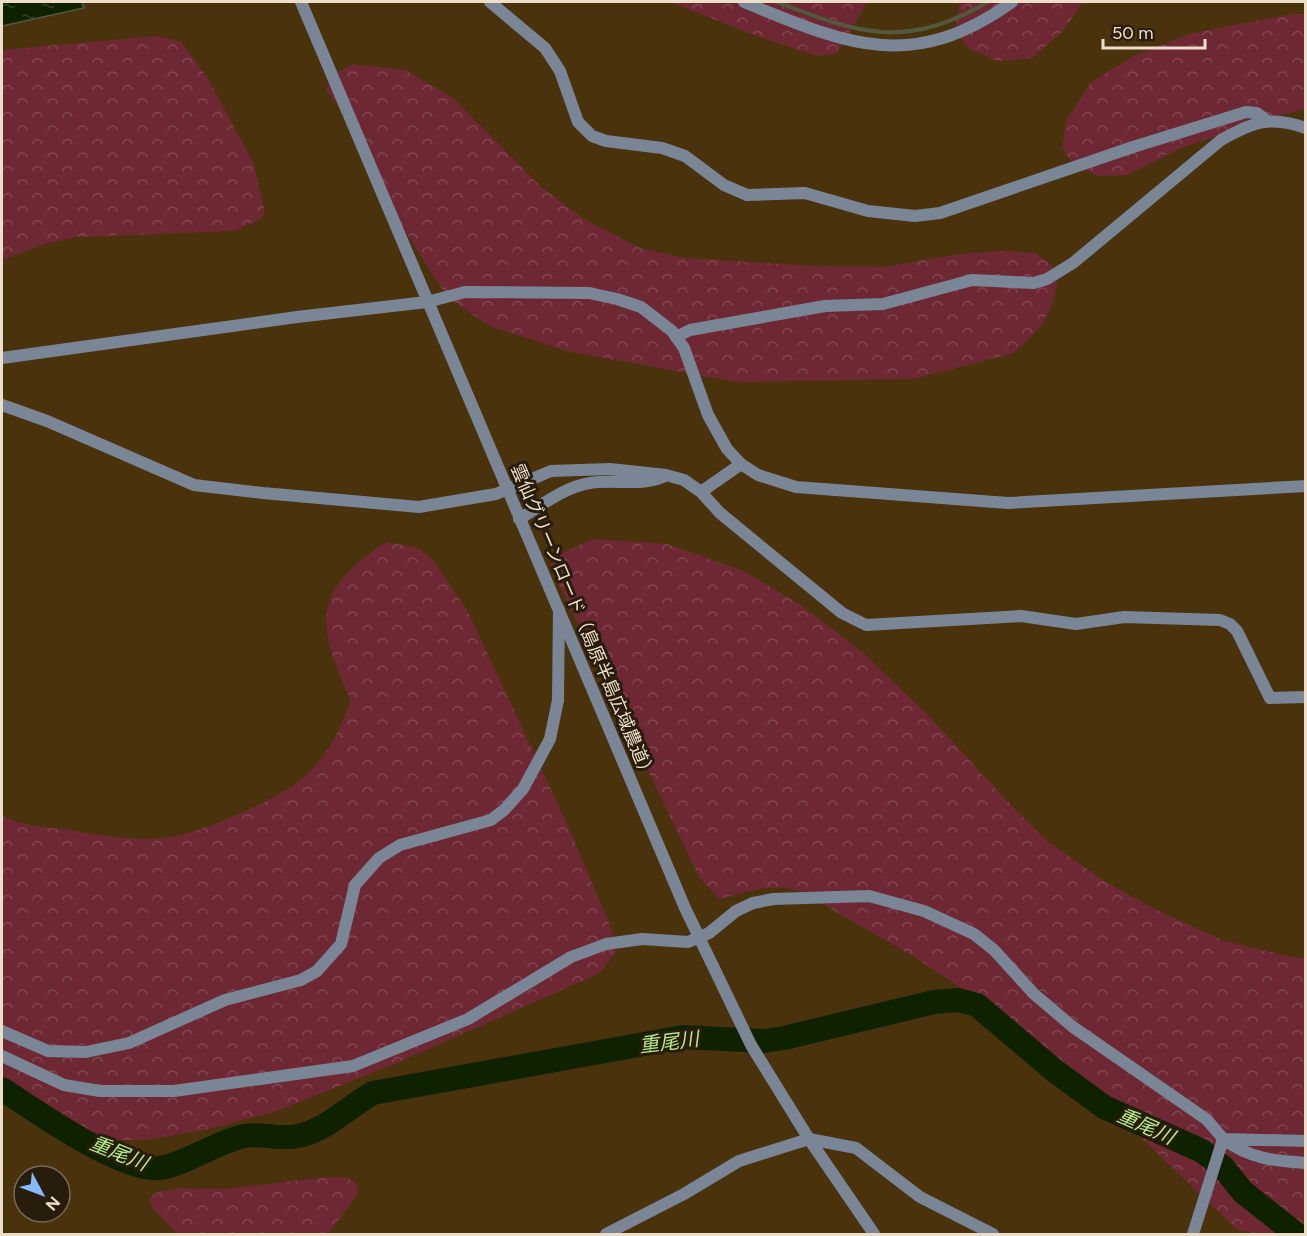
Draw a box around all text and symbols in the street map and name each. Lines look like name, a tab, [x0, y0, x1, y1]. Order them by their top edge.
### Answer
scale bar	[1103, 12, 1205, 50]
text: 50 m	[1112, 22, 1154, 44]
street label: 雲仙グリーンロード（島原半島広域農道）	[506, 461, 660, 783]
water label: 重尾川	[638, 1026, 702, 1058]
water label: 重尾川	[1114, 1103, 1180, 1150]
water label: 重尾川	[87, 1131, 153, 1176]
north arrow	[12, 1164, 72, 1224]
text: N	[42, 1193, 64, 1214]

